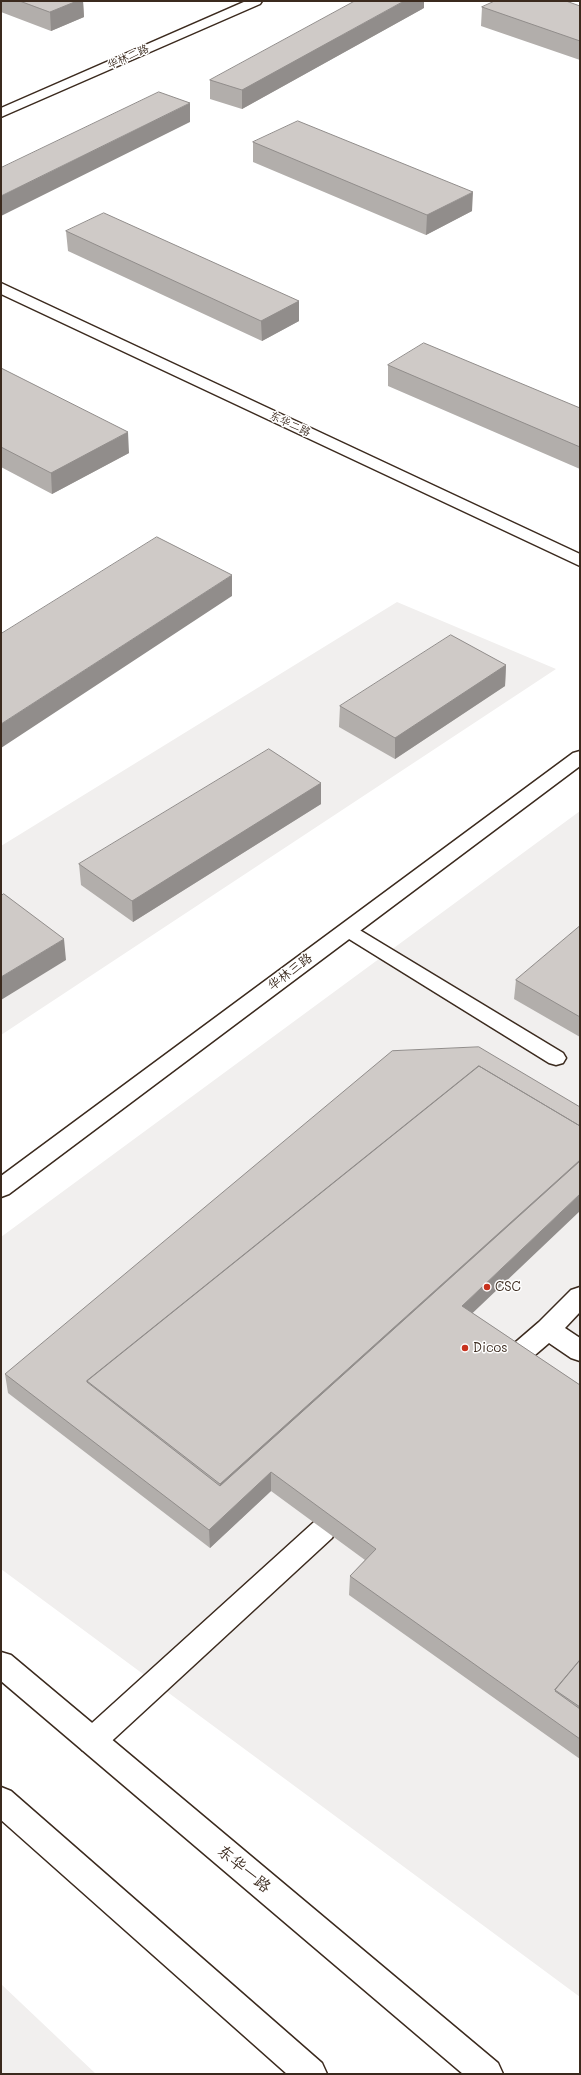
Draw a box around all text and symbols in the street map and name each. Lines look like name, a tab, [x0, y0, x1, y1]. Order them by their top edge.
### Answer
street label: 华林二路	[105, 42, 151, 72]
street label: 东华二路	[267, 409, 313, 439]
street label: 华林三路	[265, 950, 315, 994]
place label: CSC	[495, 1279, 521, 1295]
marker: CSC	[482, 1282, 492, 1292]
place label: Dicos	[473, 1340, 508, 1356]
marker: Dicos	[460, 1343, 470, 1353]
street label: 东华一路	[213, 1841, 275, 1897]

